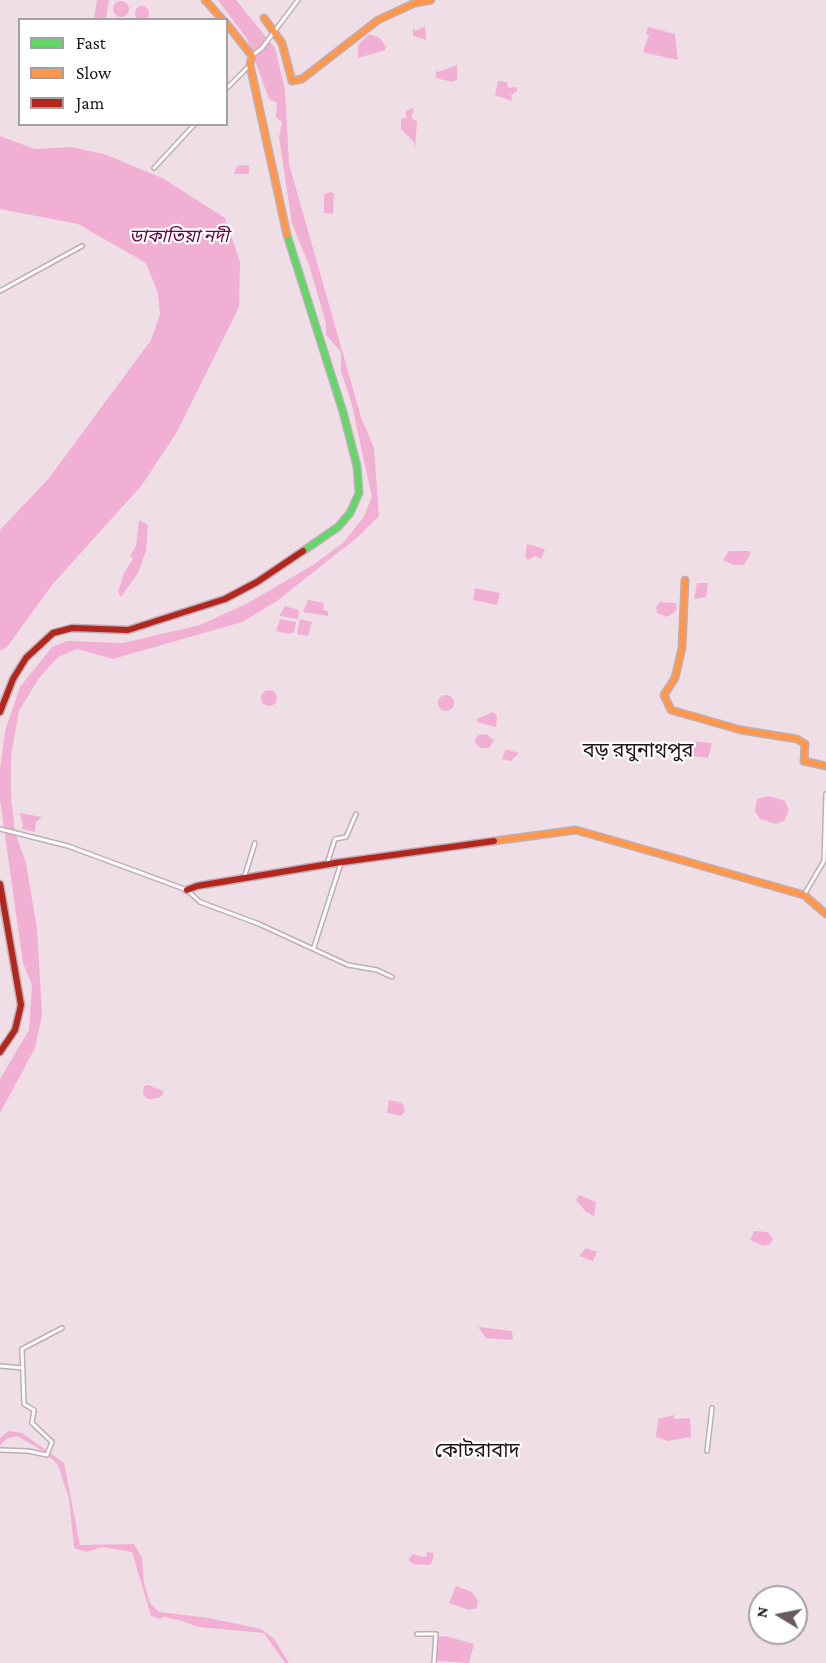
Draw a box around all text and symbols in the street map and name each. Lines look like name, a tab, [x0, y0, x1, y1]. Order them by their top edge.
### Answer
legend	[18, 18, 228, 126]
text: Fast	[76, 33, 106, 53]
text: Slow	[76, 63, 111, 83]
text: Jam	[76, 93, 104, 113]
water label: ডাকাতিয়া নদী	[129, 225, 229, 247]
district label: বড় রঘুনাথপুর	[583, 739, 693, 763]
district label: কোটরাবাদ	[434, 1439, 520, 1463]
north arrow	[748, 1585, 808, 1645]
text: N	[752, 1605, 771, 1619]

